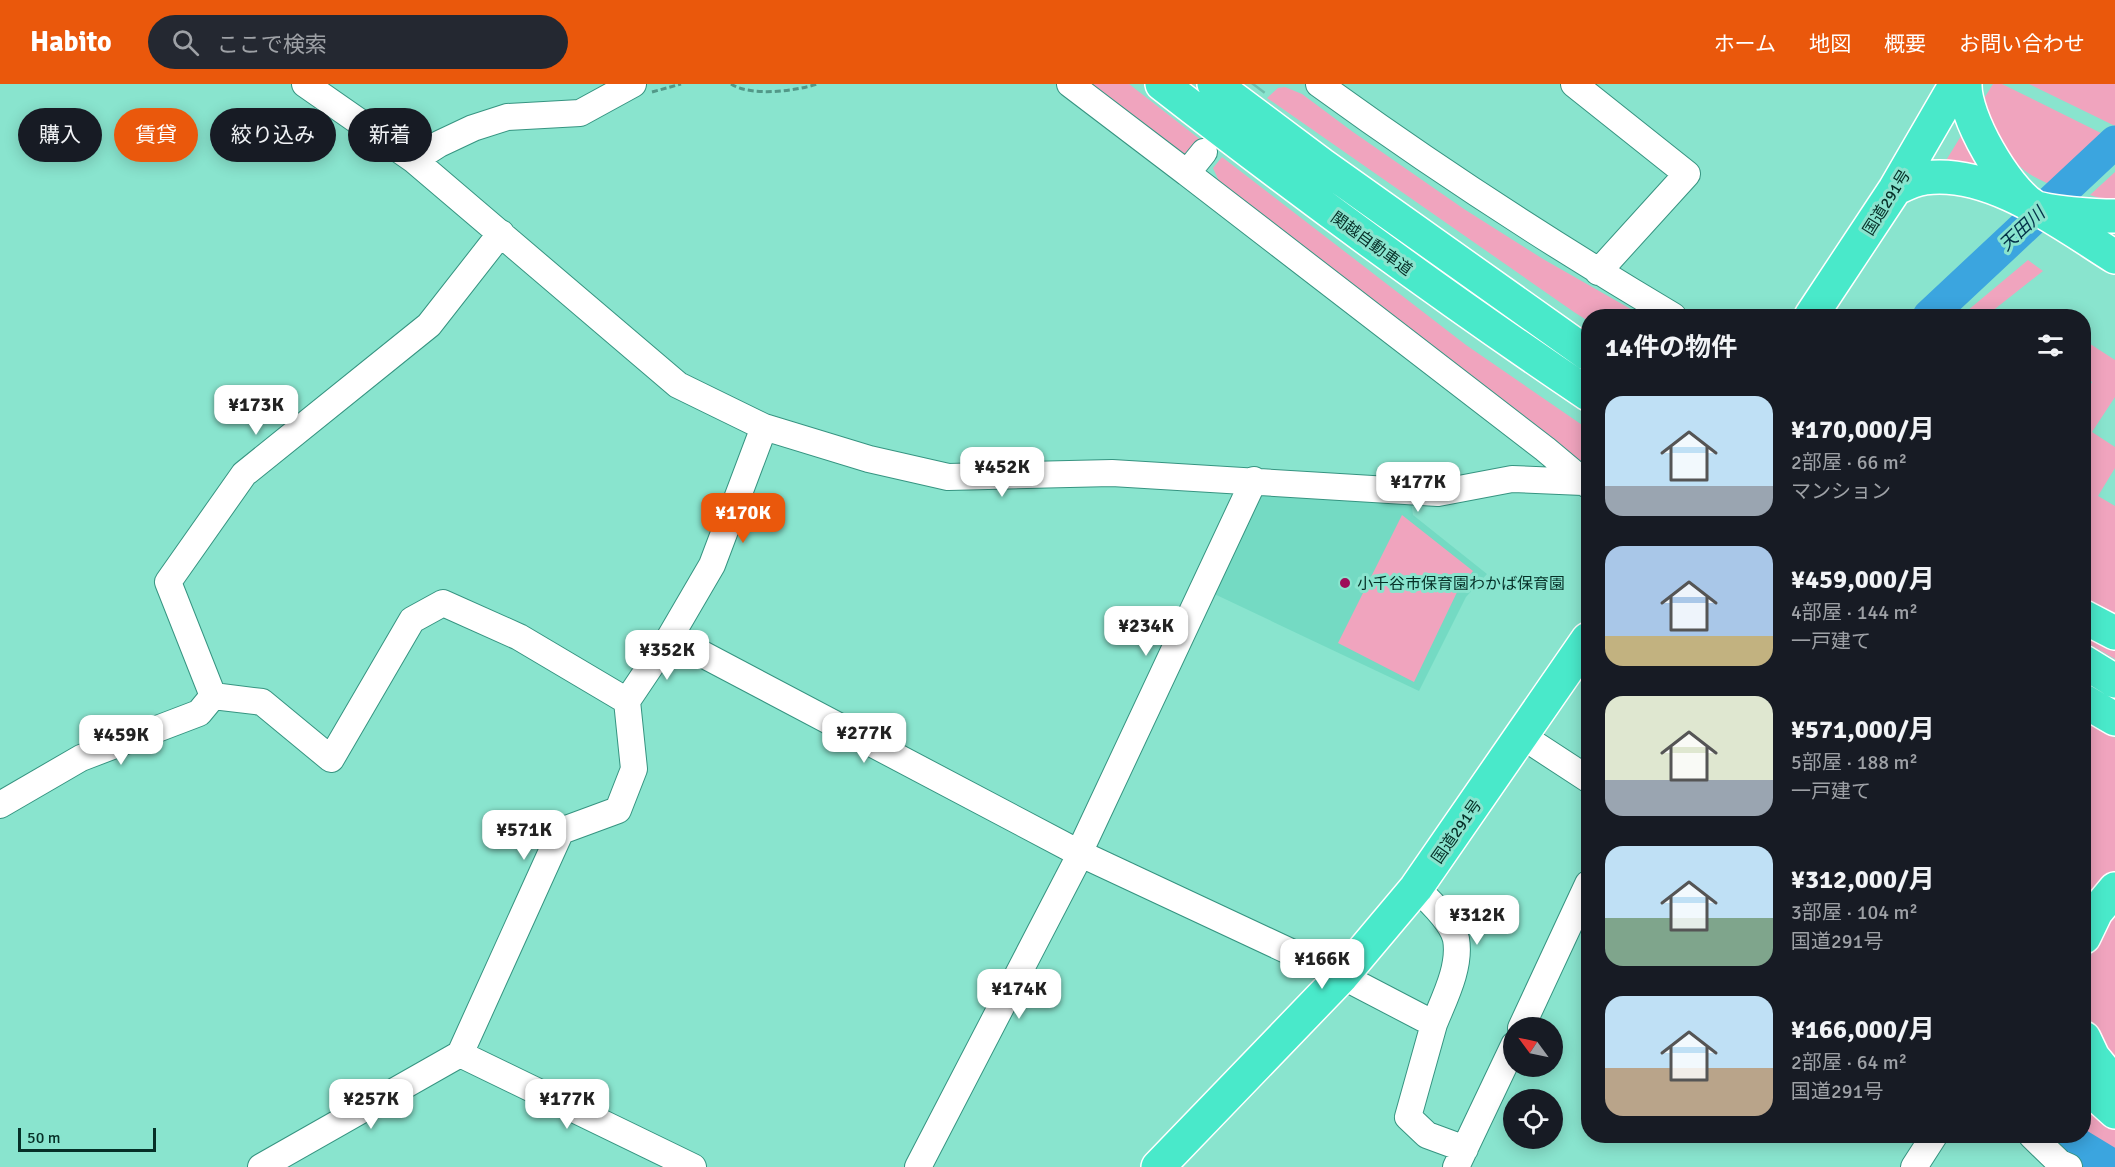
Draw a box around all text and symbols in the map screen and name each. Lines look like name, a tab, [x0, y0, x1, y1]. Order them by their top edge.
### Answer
search box	[148, 15, 568, 69]
text: Habito	[30, 25, 112, 59]
icon: search	[169, 26, 202, 59]
text: ここで検索	[217, 31, 327, 58]
text: ホーム	[1714, 31, 1776, 57]
text: 地図	[1809, 31, 1851, 57]
text: 概要	[1884, 31, 1926, 57]
text: お問い合わせ	[1959, 31, 2085, 57]
chip: 購入	[18, 108, 102, 162]
chip: 賃貸	[114, 108, 198, 162]
chip: 絞り込み	[210, 108, 336, 162]
chip: 新着	[348, 108, 432, 162]
street label: 国道291号	[1859, 166, 1915, 239]
water label: 天田川	[1995, 201, 2051, 255]
street label: 関越自動車道	[1327, 208, 1416, 280]
icon: filters	[2034, 329, 2067, 362]
text: 14件の物件	[1605, 332, 1737, 364]
pin: ¥173K	[214, 385, 298, 436]
text: ¥173K	[228, 392, 284, 417]
text: ¥170,000/月	[1791, 414, 1935, 446]
icon: home	[1653, 420, 1725, 492]
pin: ¥452K	[960, 447, 1044, 498]
text: 2部屋 · 66 m²	[1791, 450, 1907, 475]
text: ¥452K	[974, 454, 1030, 479]
pin: ¥177K	[1376, 462, 1460, 513]
text: ¥177K	[1390, 469, 1446, 494]
text: マンション	[1791, 479, 1891, 504]
pin: ¥170K	[701, 493, 785, 544]
text: ¥170K	[715, 500, 771, 525]
text: ¥459,000/月	[1791, 564, 1935, 596]
icon: home	[1653, 570, 1725, 642]
place label: 小千谷市保育園わかば保育園	[1357, 574, 1565, 594]
marker: 小千谷市保育園わかば保育園	[1338, 576, 1352, 590]
text: 4部屋 · 144 m²	[1791, 600, 1918, 625]
pin: ¥234K	[1104, 606, 1188, 657]
text: ¥234K	[1118, 613, 1174, 638]
text: 一戸建て	[1791, 629, 1871, 654]
pin: ¥352K	[625, 630, 709, 681]
text: ¥352K	[639, 637, 695, 662]
pin: ¥277K	[822, 713, 906, 764]
text: ¥571,000/月	[1791, 714, 1935, 746]
pin: ¥459K	[79, 715, 163, 766]
text: ¥277K	[836, 720, 892, 745]
icon: home	[1653, 720, 1725, 792]
text: ¥459K	[93, 722, 149, 747]
text: 5部屋 · 188 m²	[1791, 750, 1918, 775]
text: 一戸建て	[1791, 779, 1871, 804]
street label: 国道291号	[1427, 796, 1486, 868]
pin: ¥571K	[482, 810, 566, 861]
text: ¥571K	[496, 817, 552, 842]
text: ¥312,000/月	[1791, 864, 1935, 896]
icon: home	[1653, 870, 1725, 942]
pin: ¥312K	[1435, 895, 1519, 946]
text: 3部屋 · 104 m²	[1791, 900, 1918, 925]
text: ¥312K	[1449, 902, 1505, 927]
text: 国道291号	[1791, 929, 1883, 954]
pin: ¥166K	[1280, 939, 1364, 990]
text: ¥166K	[1294, 946, 1350, 971]
pin: ¥174K	[977, 969, 1061, 1020]
text: ¥174K	[991, 976, 1047, 1001]
text: ¥166,000/月	[1791, 1014, 1935, 1046]
north arrow	[1503, 1017, 1563, 1077]
map controls	[1503, 1017, 1563, 1149]
icon: home	[1653, 1020, 1725, 1092]
text: 2部屋 · 64 m²	[1791, 1050, 1907, 1075]
pin: ¥257K	[329, 1079, 413, 1130]
pin: ¥177K	[525, 1079, 609, 1130]
text: 国道291号	[1791, 1079, 1883, 1104]
text: ¥257K	[343, 1086, 399, 1111]
text: ¥177K	[539, 1086, 595, 1111]
button: locate	[1503, 1089, 1563, 1149]
scale bar	[18, 1125, 156, 1152]
text: 50 m	[27, 1128, 61, 1148]

